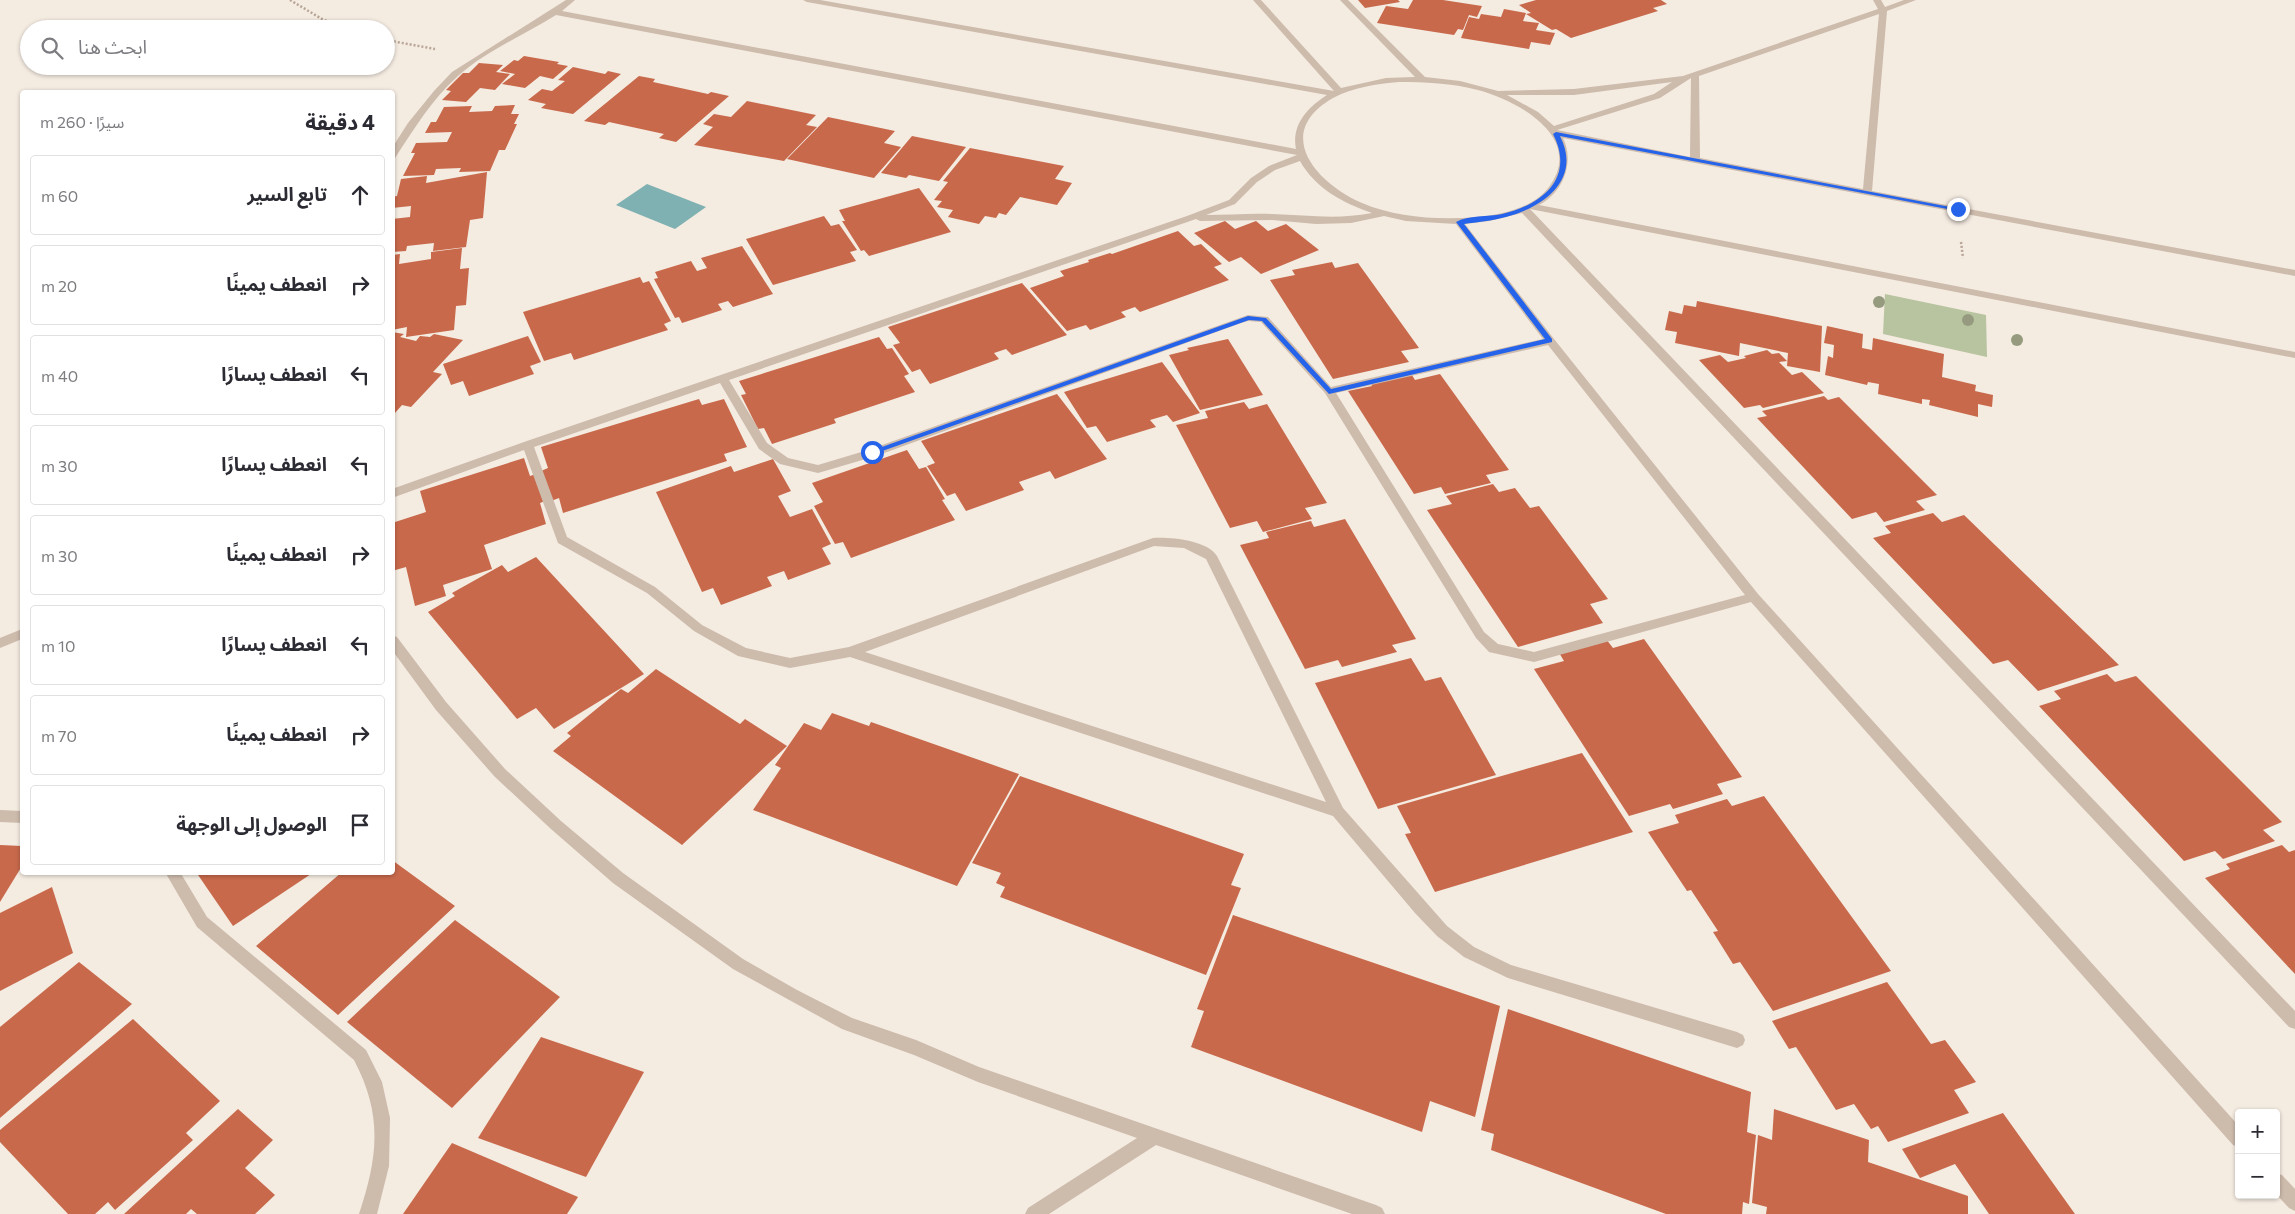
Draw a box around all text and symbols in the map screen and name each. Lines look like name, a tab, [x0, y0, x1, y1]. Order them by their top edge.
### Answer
search box	[20, 20, 395, 75]
icon: search	[38, 34, 66, 62]
text: ابحث هنا	[78, 35, 147, 58]
text: 4 دقيقة	[305, 109, 375, 134]
text: سيرًا · 260 m	[40, 112, 124, 131]
icon: ahead	[346, 181, 374, 209]
text: تابع السير	[247, 182, 327, 205]
text: 60 m	[41, 186, 78, 205]
route end	[1947, 198, 1970, 221]
icon: right	[346, 271, 374, 299]
text: انعطف يمينًا	[226, 272, 327, 295]
text: 20 m	[41, 276, 77, 295]
icon: left	[346, 361, 374, 389]
text: انعطف يسارًا	[221, 362, 327, 385]
text: 40 m	[41, 366, 78, 385]
route start	[861, 441, 884, 464]
icon: left	[346, 451, 374, 479]
text: انعطف يسارًا	[221, 452, 327, 475]
text: 30 m	[41, 456, 78, 475]
icon: right	[346, 541, 374, 569]
text: انعطف يمينًا	[226, 542, 327, 565]
text: 30 m	[41, 546, 78, 565]
icon: left	[346, 631, 374, 659]
text: انعطف يسارًا	[221, 632, 327, 655]
text: 10 m	[41, 636, 75, 655]
icon: right	[346, 721, 374, 749]
text: انعطف يمينًا	[226, 722, 327, 745]
text: 70 m	[41, 726, 77, 745]
icon: arrive	[346, 811, 374, 839]
text: الوصول إلى الوجهة	[176, 812, 327, 835]
map controls	[2235, 1109, 2280, 1199]
button: +	[2235, 1109, 2280, 1154]
button: −	[2235, 1154, 2280, 1199]

